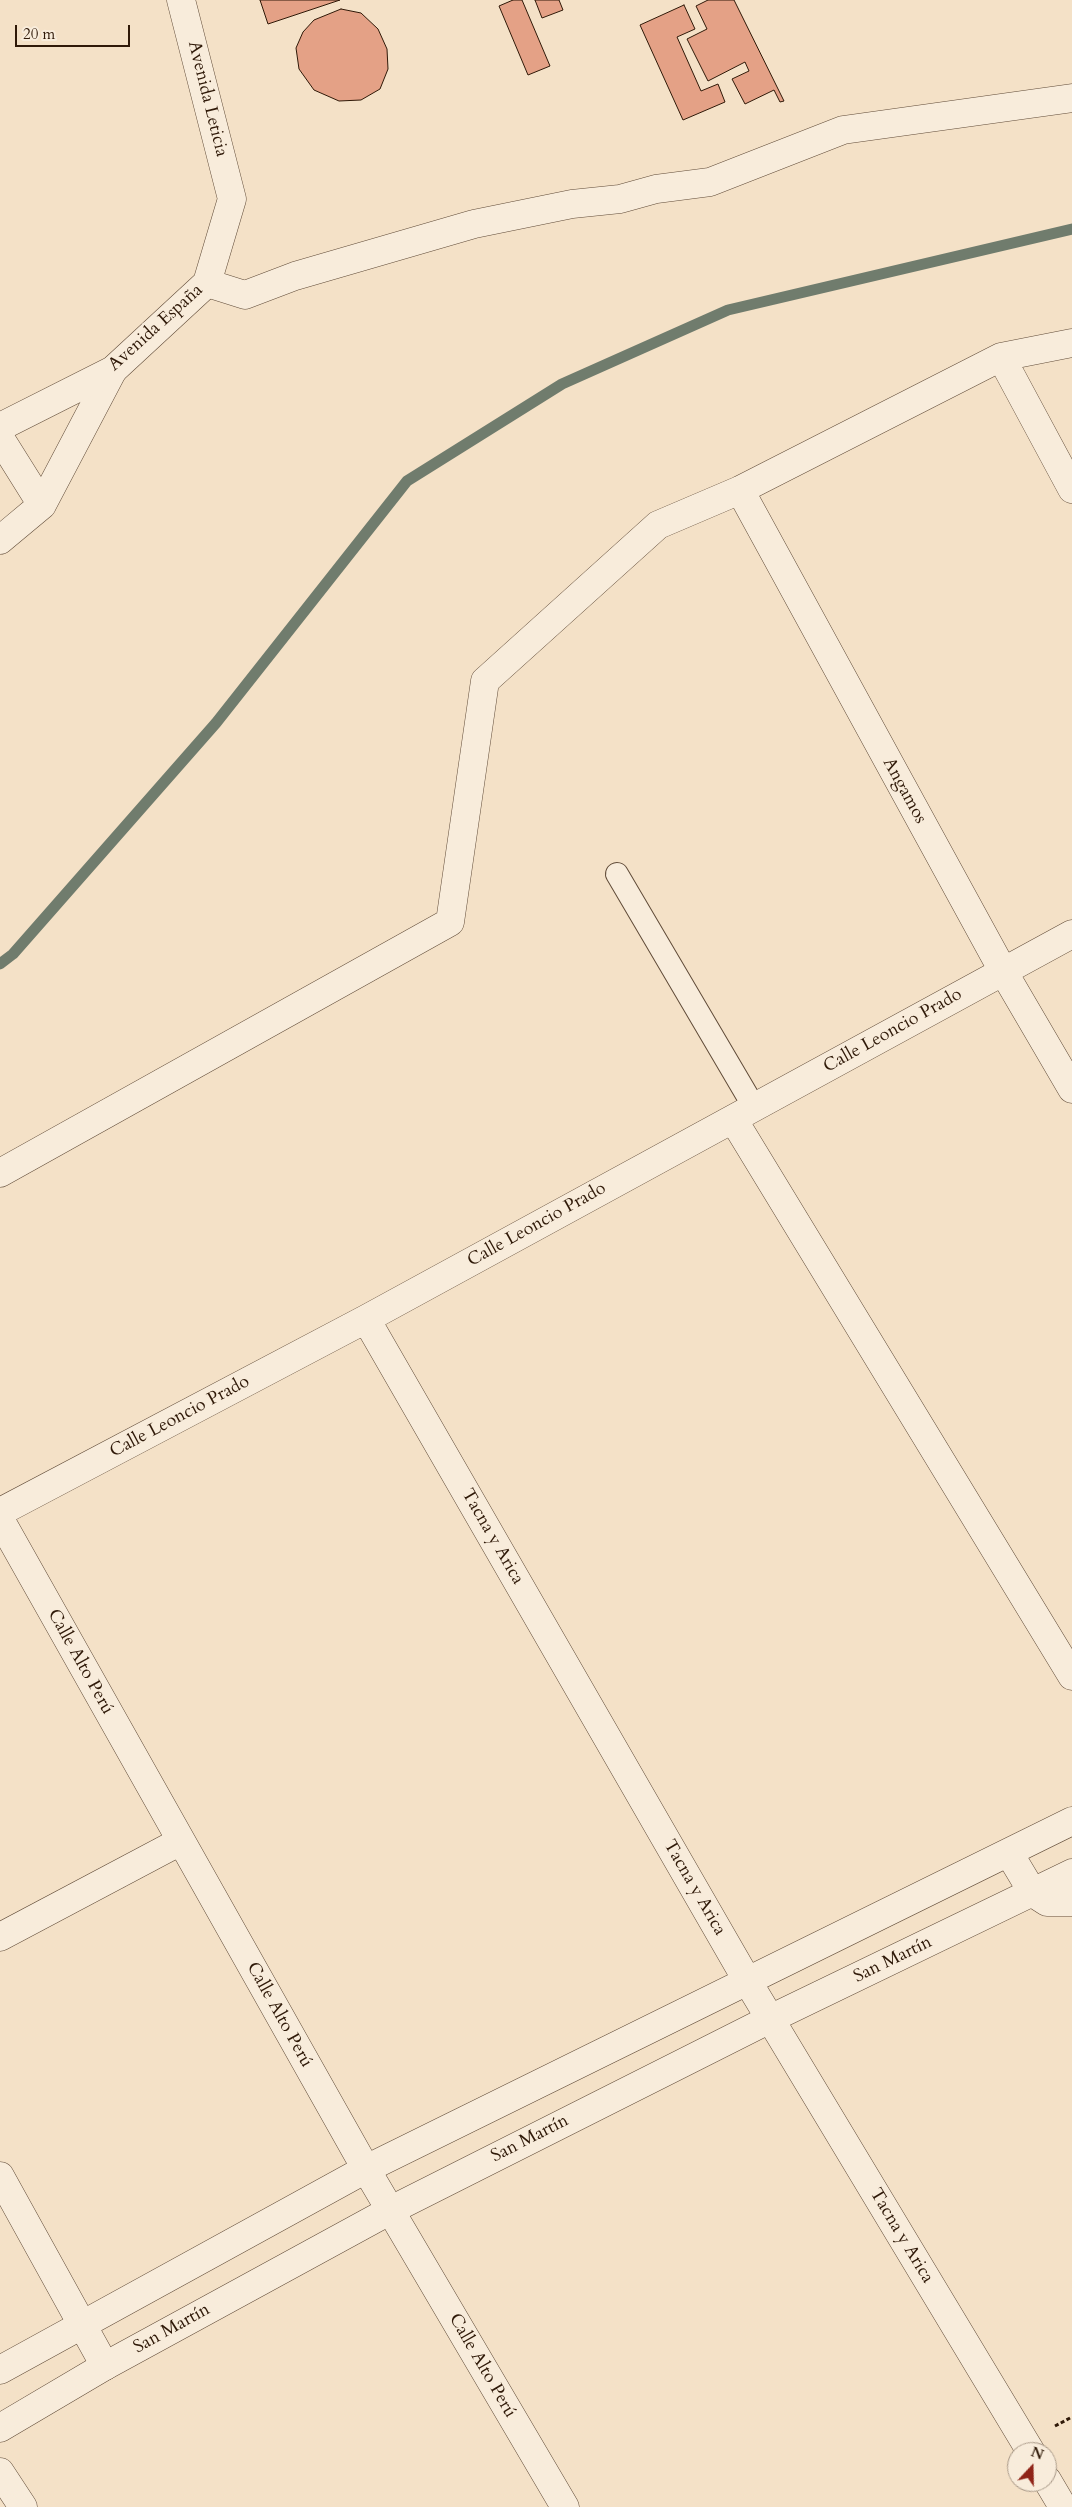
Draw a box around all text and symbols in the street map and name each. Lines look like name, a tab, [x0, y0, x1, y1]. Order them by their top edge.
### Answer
scale bar	[18, 15, 132, 47]
text: 20 m	[23, 24, 55, 44]
street label: Avenida Leticia	[182, 39, 232, 159]
street label: Avenida España	[104, 280, 208, 376]
street label: Angamos	[877, 754, 931, 828]
street label: Calle Leoncio Prado	[820, 984, 966, 1078]
street label: Calle Leoncio Prado	[464, 1178, 610, 1272]
street label: Calle Leoncio Prado	[107, 1371, 253, 1463]
street label: Tacna y Arica	[456, 1485, 528, 1589]
street label: Calle Alto Perú	[42, 1606, 118, 1718]
street label: Tacna y Arica	[658, 1836, 730, 1940]
street label: San Martín	[850, 1932, 936, 1988]
street label: Calle Alto Perú	[241, 1959, 317, 2071]
street label: San Martín	[488, 2110, 572, 2168]
street label: Tacna y Arica	[864, 2185, 938, 2287]
street label: San Martín	[130, 2299, 214, 2359]
street label: Calle Alto Perú	[444, 2310, 520, 2422]
north arrow	[1007, 2442, 1057, 2492]
text: N	[1028, 2442, 1046, 2465]

